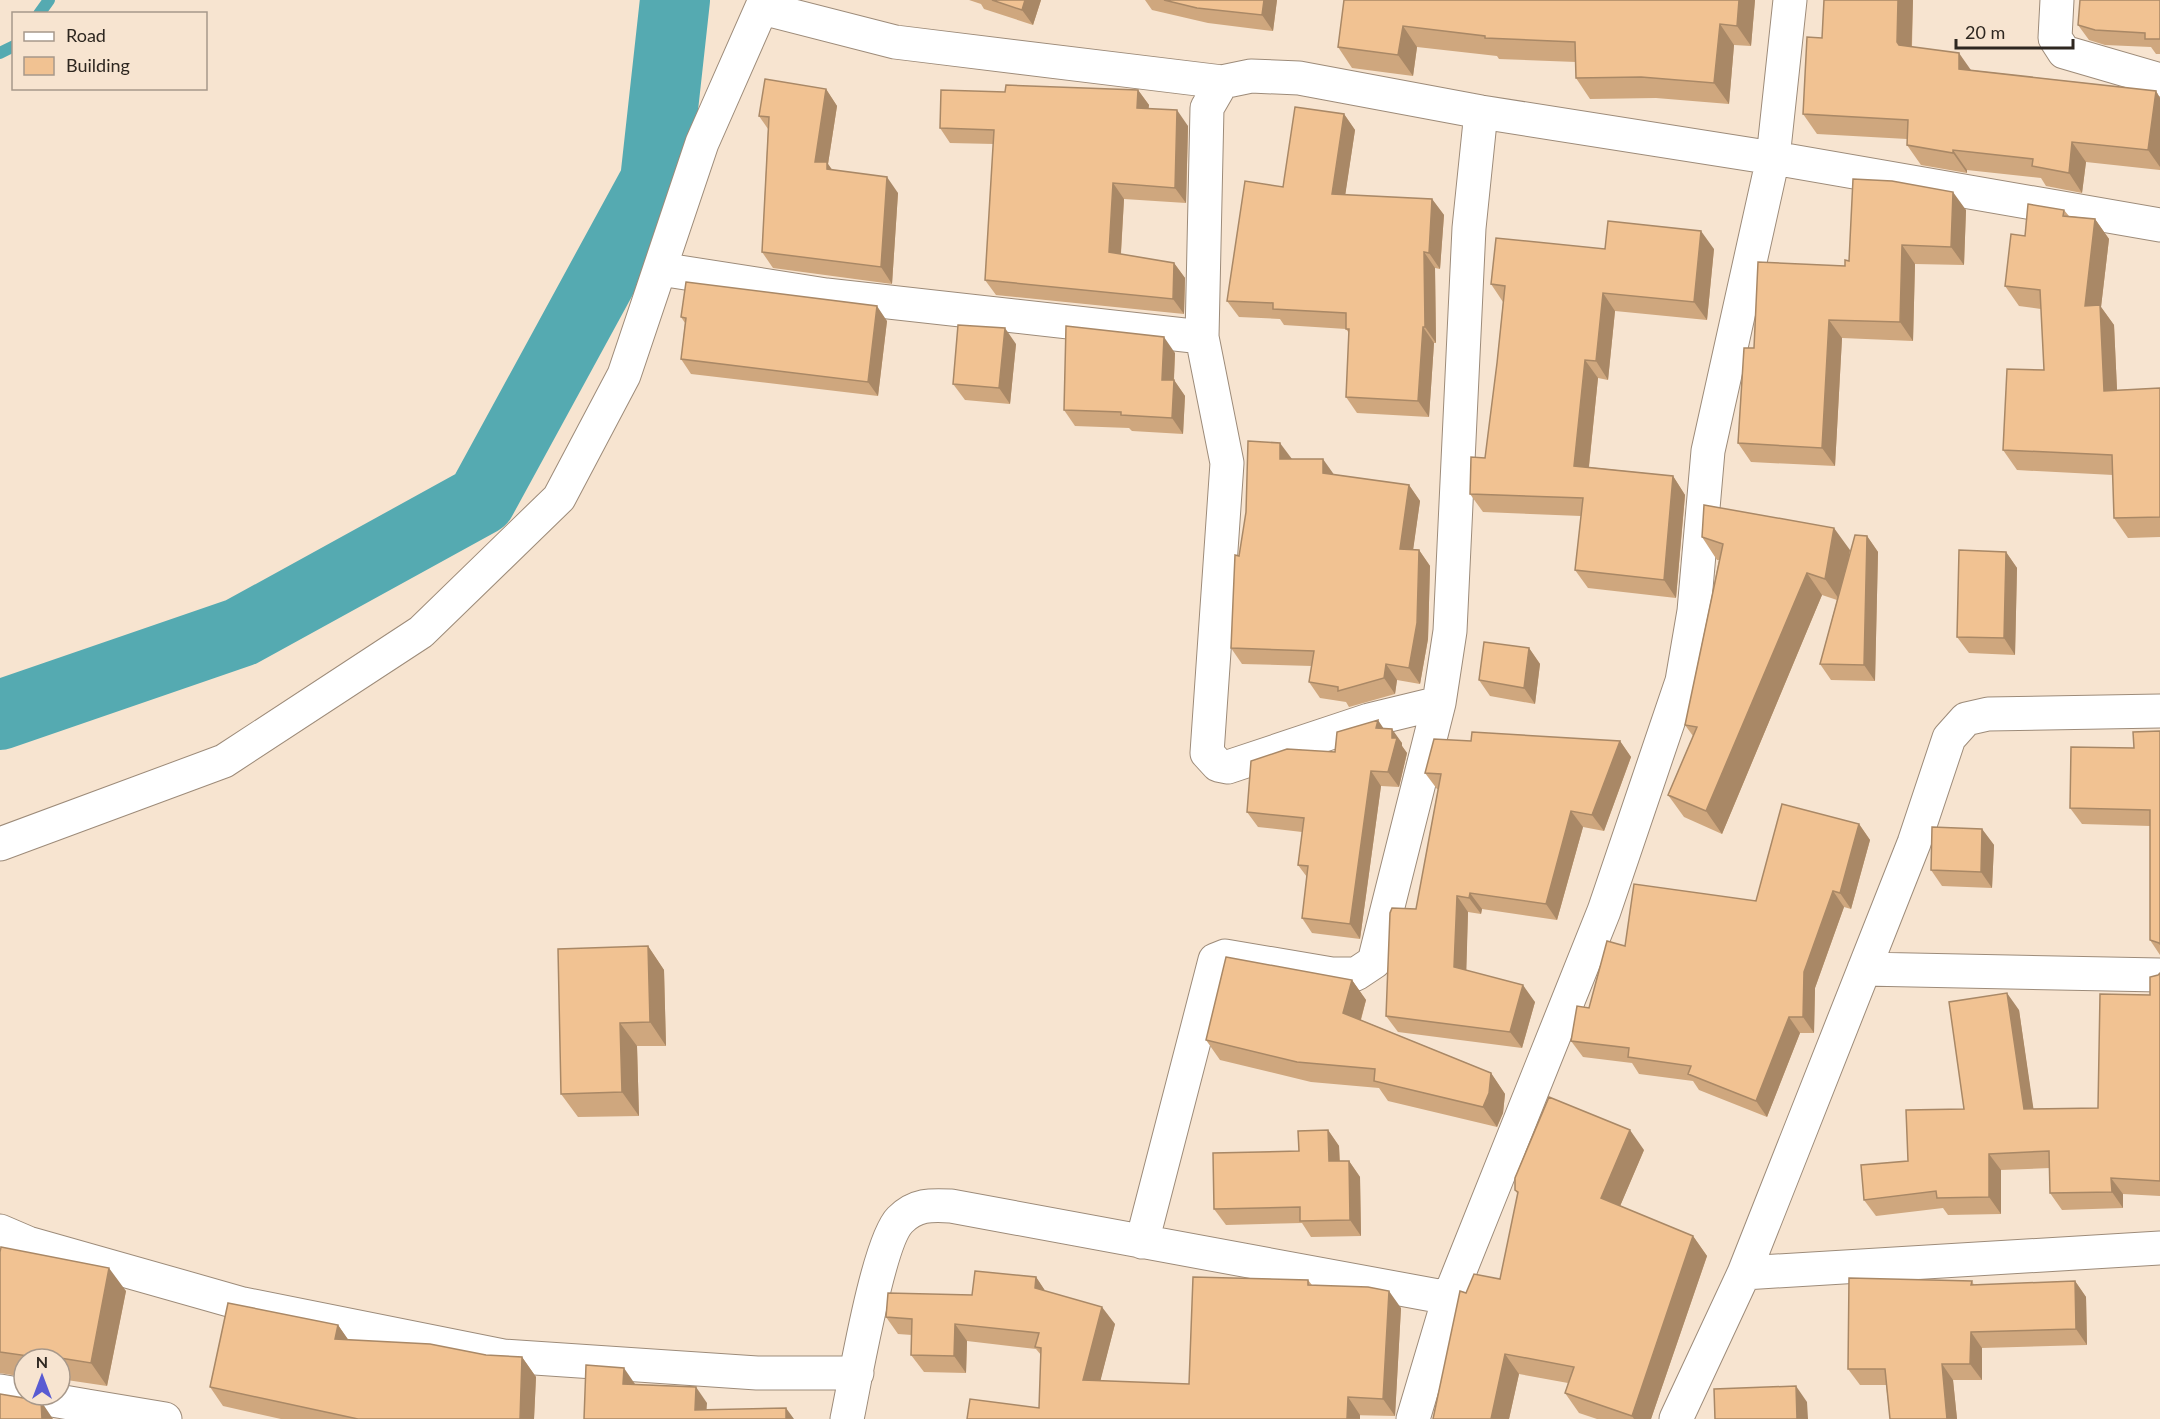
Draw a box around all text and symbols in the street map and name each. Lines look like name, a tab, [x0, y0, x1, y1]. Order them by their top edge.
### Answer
legend	[12, 12, 207, 90]
scale bar	[1956, 12, 2073, 50]
text: 20 m	[1965, 21, 2005, 43]
text: Road	[66, 24, 106, 46]
text: Building	[66, 54, 130, 76]
north arrow	[12, 1347, 72, 1407]
text: N	[36, 1352, 48, 1371]

